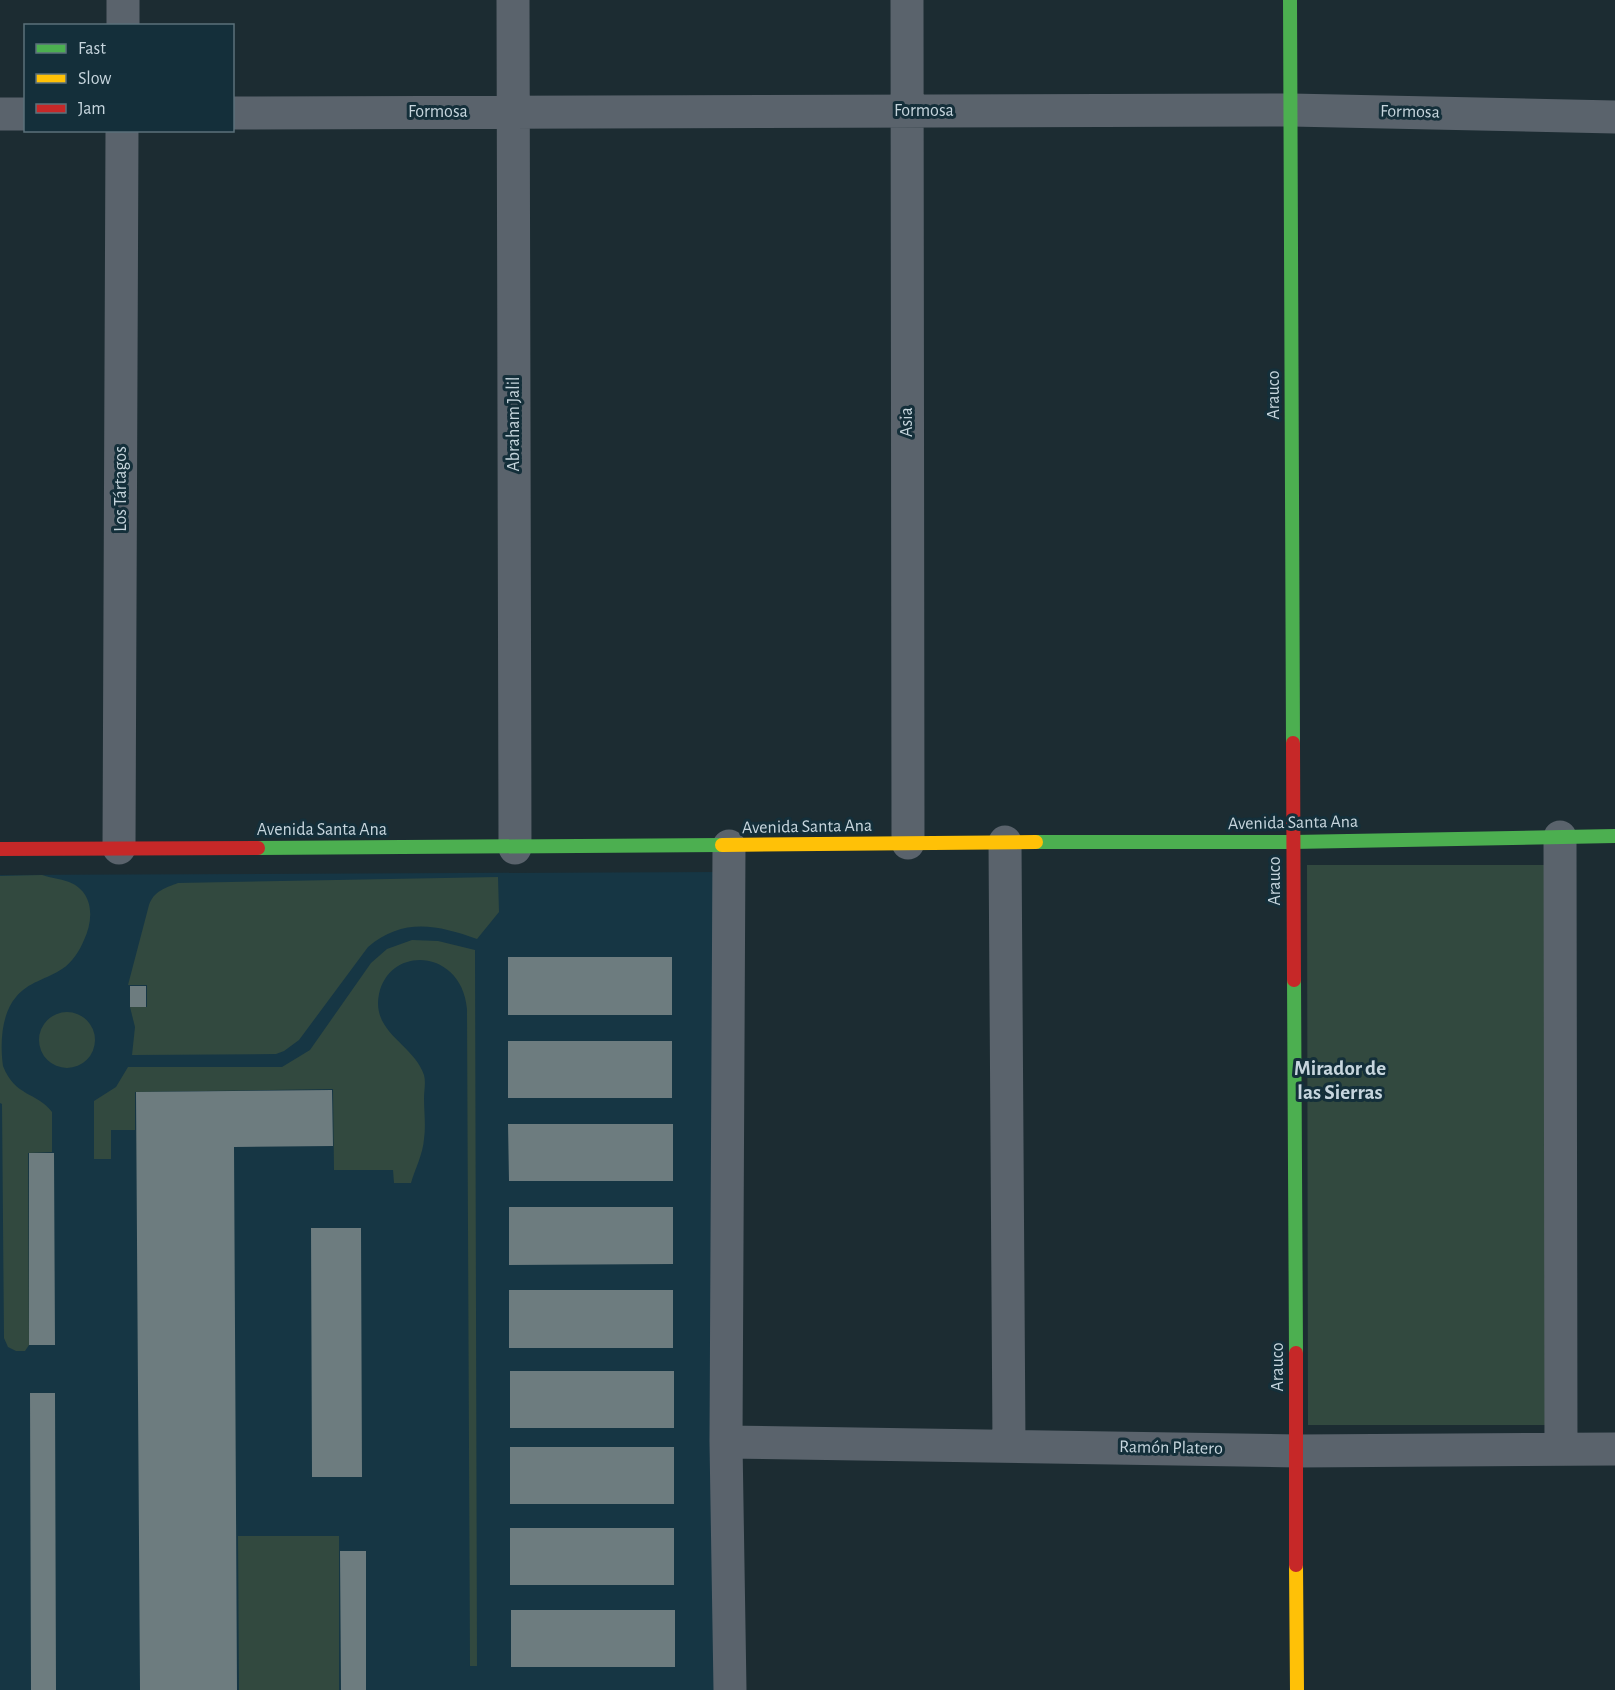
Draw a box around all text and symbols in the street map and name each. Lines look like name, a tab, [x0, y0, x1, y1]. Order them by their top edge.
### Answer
legend	[24, 24, 234, 132]
text: Fast	[78, 40, 106, 58]
text: Slow	[78, 70, 111, 88]
text: Jam	[78, 100, 106, 118]
street label: Formosa	[894, 102, 954, 120]
street label: Formosa	[1380, 102, 1440, 122]
street label: Formosa	[408, 103, 468, 121]
street label: Arauco	[1265, 370, 1283, 420]
street label: Abraham Jalil	[505, 376, 523, 472]
street label: Asia	[898, 407, 916, 437]
street label: Los Tártagos	[112, 446, 130, 532]
street label: Avenida Santa Ana	[1228, 813, 1358, 833]
street label: Avenida Santa Ana	[742, 817, 872, 837]
street label: Avenida Santa Ana	[257, 821, 387, 839]
street label: Arauco	[1266, 856, 1284, 906]
district label: Mirador de las Sierras	[1294, 1058, 1386, 1103]
street label: Arauco	[1269, 1342, 1287, 1392]
street label: Ramón Platero	[1119, 1438, 1223, 1458]

